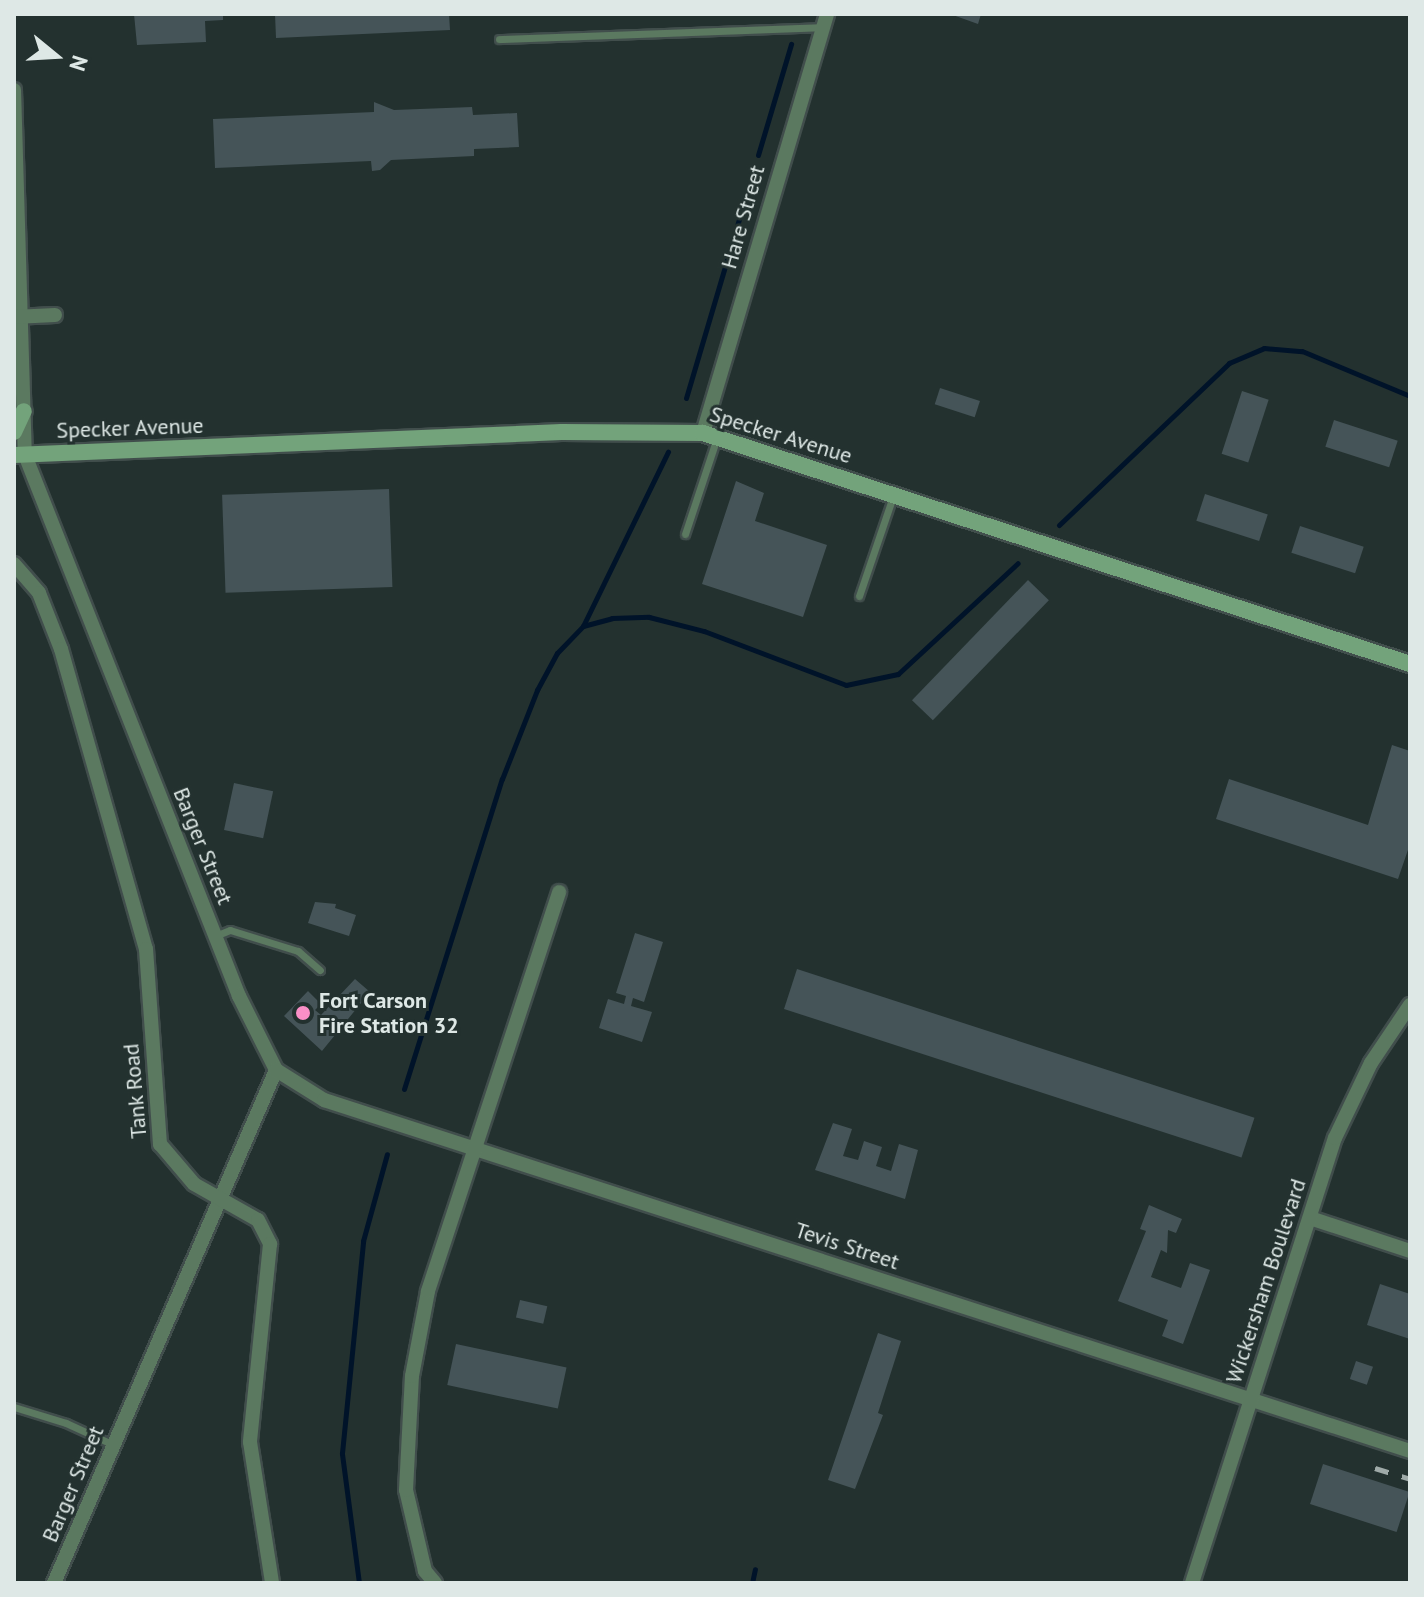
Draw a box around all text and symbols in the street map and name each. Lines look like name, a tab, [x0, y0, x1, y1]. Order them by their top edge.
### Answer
north arrow	[16, 16, 96, 96]
text: N	[63, 52, 94, 75]
street label: Hare Street	[716, 162, 770, 272]
street label: Specker Avenue	[706, 401, 856, 469]
street label: Specker Avenue	[56, 412, 204, 444]
street label: Barger Street	[168, 784, 238, 908]
place label: Fort Carson Fire Station 32	[319, 987, 459, 1038]
marker: Fort Carson Fire Station 32	[294, 1004, 312, 1022]
street label: Tank Road	[118, 1042, 152, 1140]
street label: Wickersham Boulevard	[1220, 1175, 1312, 1387]
street label: Tevis Street	[792, 1217, 902, 1275]
street label: Barger Street	[37, 1422, 109, 1546]

